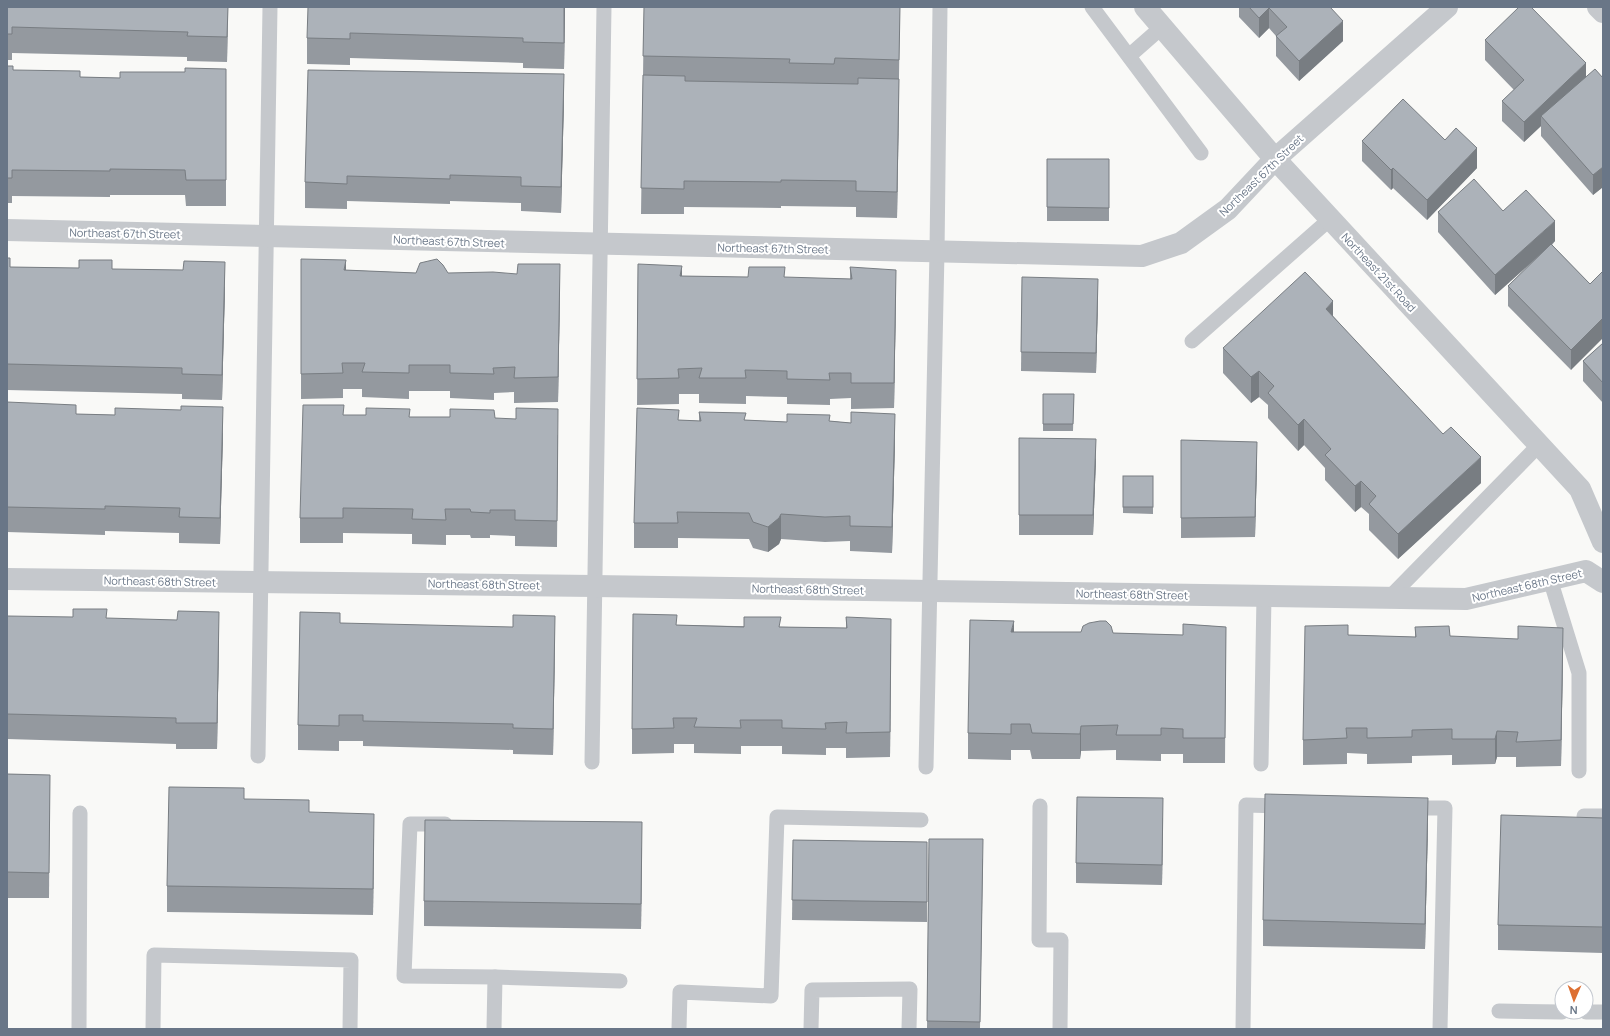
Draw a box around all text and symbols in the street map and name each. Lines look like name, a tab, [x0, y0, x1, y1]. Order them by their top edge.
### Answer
street label: Northeast 67th Street	[1216, 131, 1306, 219]
street label: Northeast 67th Street	[69, 225, 181, 241]
street label: Northeast 21st Road	[1338, 229, 1420, 315]
street label: Northeast 67th Street	[393, 232, 505, 250]
street label: Northeast 67th Street	[717, 240, 829, 256]
street label: Northeast 68th Street	[1471, 565, 1583, 605]
street label: Northeast 68th Street	[104, 573, 216, 589]
street label: Northeast 68th Street	[428, 576, 540, 592]
street label: Northeast 68th Street	[752, 581, 864, 597]
street label: Northeast 68th Street	[1076, 586, 1188, 602]
north arrow	[1554, 980, 1594, 1020]
text: N	[1569, 1003, 1578, 1018]

